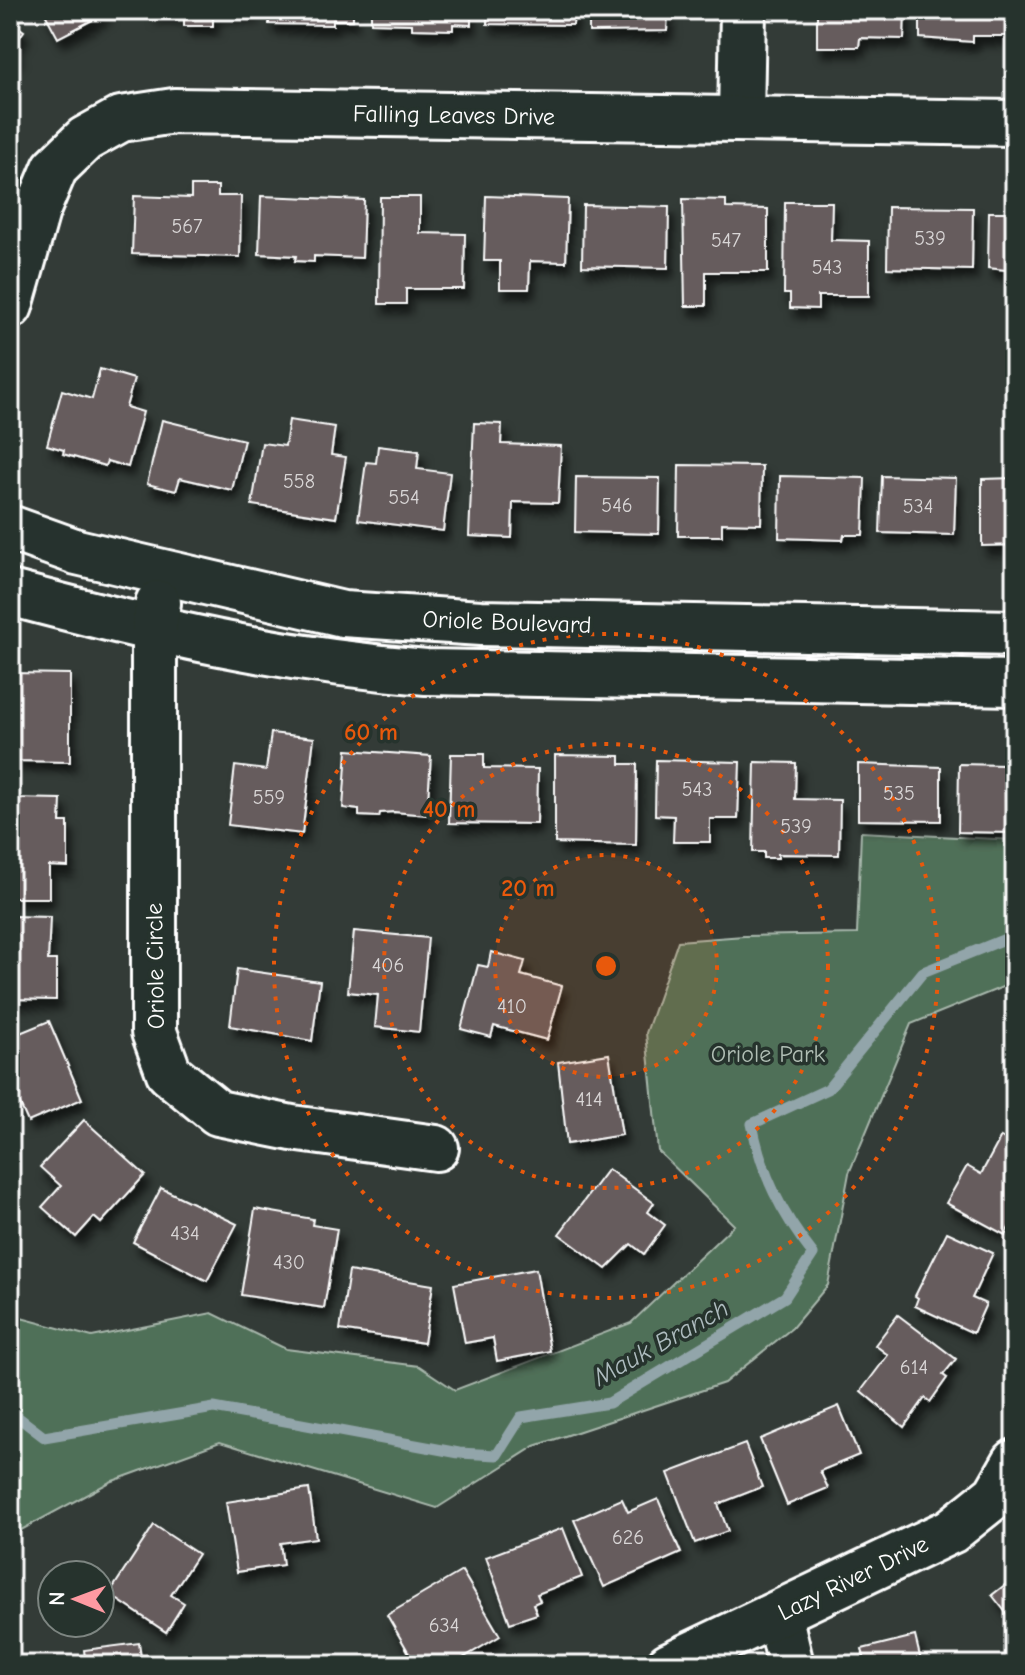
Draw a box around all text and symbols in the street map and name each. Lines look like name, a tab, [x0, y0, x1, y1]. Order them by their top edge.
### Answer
street label: Falling Leaves Drive	[353, 99, 555, 131]
house number: 567	[171, 215, 203, 238]
house number: 539	[914, 227, 946, 250]
house number: 547	[711, 229, 742, 252]
house number: 543	[812, 256, 842, 279]
house number: 558	[283, 470, 315, 493]
house number: 554	[388, 486, 420, 509]
house number: 546	[601, 494, 633, 517]
house number: 534	[903, 495, 933, 518]
street label: Oriole Boulevard	[422, 605, 592, 639]
text: 60 m	[344, 718, 398, 746]
house number: 543	[682, 778, 712, 801]
house number: 535	[883, 782, 915, 805]
house number: 559	[253, 786, 285, 809]
text: 40 m	[423, 795, 475, 823]
house number: 539	[780, 815, 812, 838]
text: 20 m	[501, 874, 555, 902]
street label: Oriole Circle	[140, 903, 170, 1029]
centre of rings	[592, 952, 620, 980]
house number: 406	[372, 954, 404, 977]
house number: 410	[497, 995, 527, 1018]
park label: Oriole Park	[711, 1040, 826, 1068]
house number: 414	[575, 1088, 603, 1111]
house number: 434	[170, 1222, 200, 1245]
house number: 430	[273, 1251, 305, 1274]
water label: Mauk Branch	[587, 1293, 734, 1393]
house number: 614	[900, 1356, 928, 1379]
house number: 626	[612, 1526, 644, 1549]
street label: Lazy River Drive	[773, 1530, 933, 1626]
north arrow	[36, 1559, 116, 1639]
text: N	[44, 1591, 70, 1606]
house number: 634	[429, 1614, 459, 1637]

